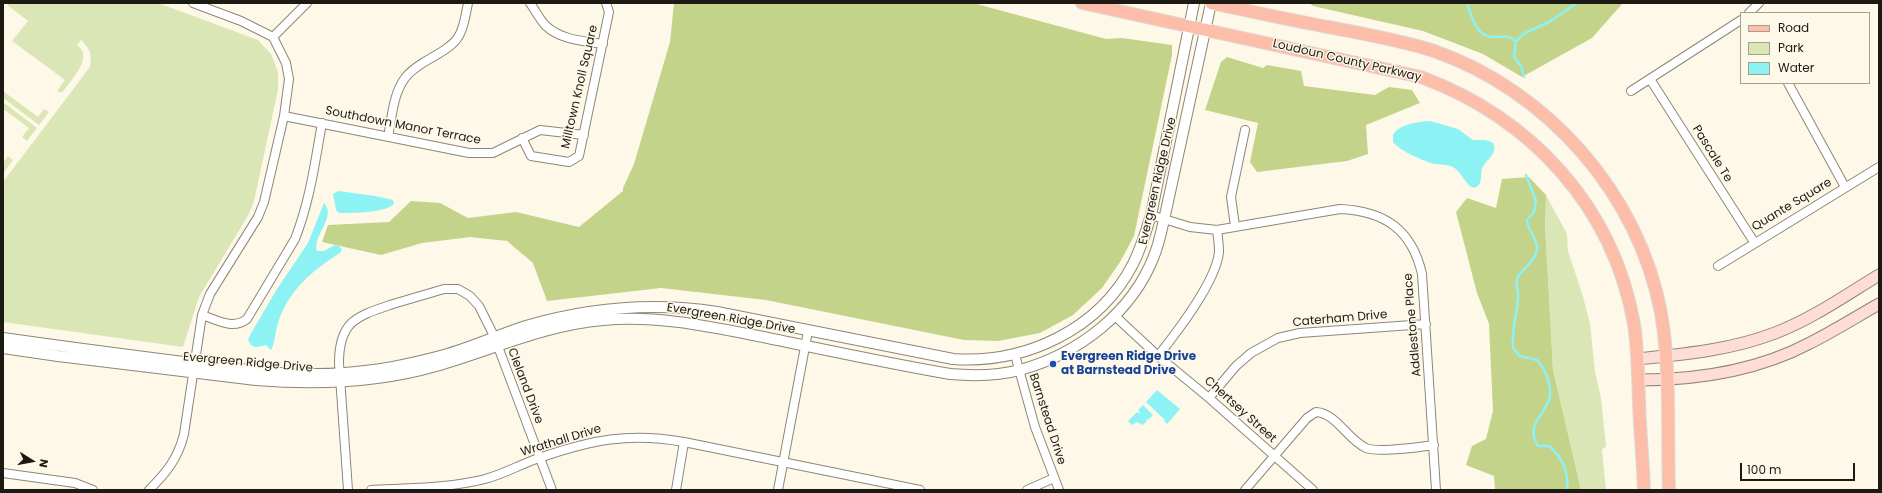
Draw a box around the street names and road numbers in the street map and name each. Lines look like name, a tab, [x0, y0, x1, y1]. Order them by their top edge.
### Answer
street label: Milltown Knoll Square	[559, 24, 601, 150]
street label: Loudoun County Parkway	[1271, 37, 1423, 85]
street label: Southdown Manor Terrace	[324, 104, 482, 148]
street label: Evergreen Ridge Drive	[1136, 116, 1180, 246]
street label: Pascale Te	[1689, 123, 1735, 185]
street label: Quante Square	[1749, 175, 1835, 235]
street label: Addlestone Place	[1401, 273, 1425, 377]
street label: Evergreen Ridge Drive	[666, 301, 796, 337]
street label: Caterham Drive	[1292, 308, 1388, 330]
street label: Cleland Drive	[504, 346, 546, 426]
street label: Evergreen Ridge Drive	[182, 350, 314, 376]
street label: Barnstead Drive	[1025, 372, 1069, 466]
street label: Chertsey Street	[1201, 374, 1279, 446]
street label: Wrathall Drive	[519, 422, 603, 460]

